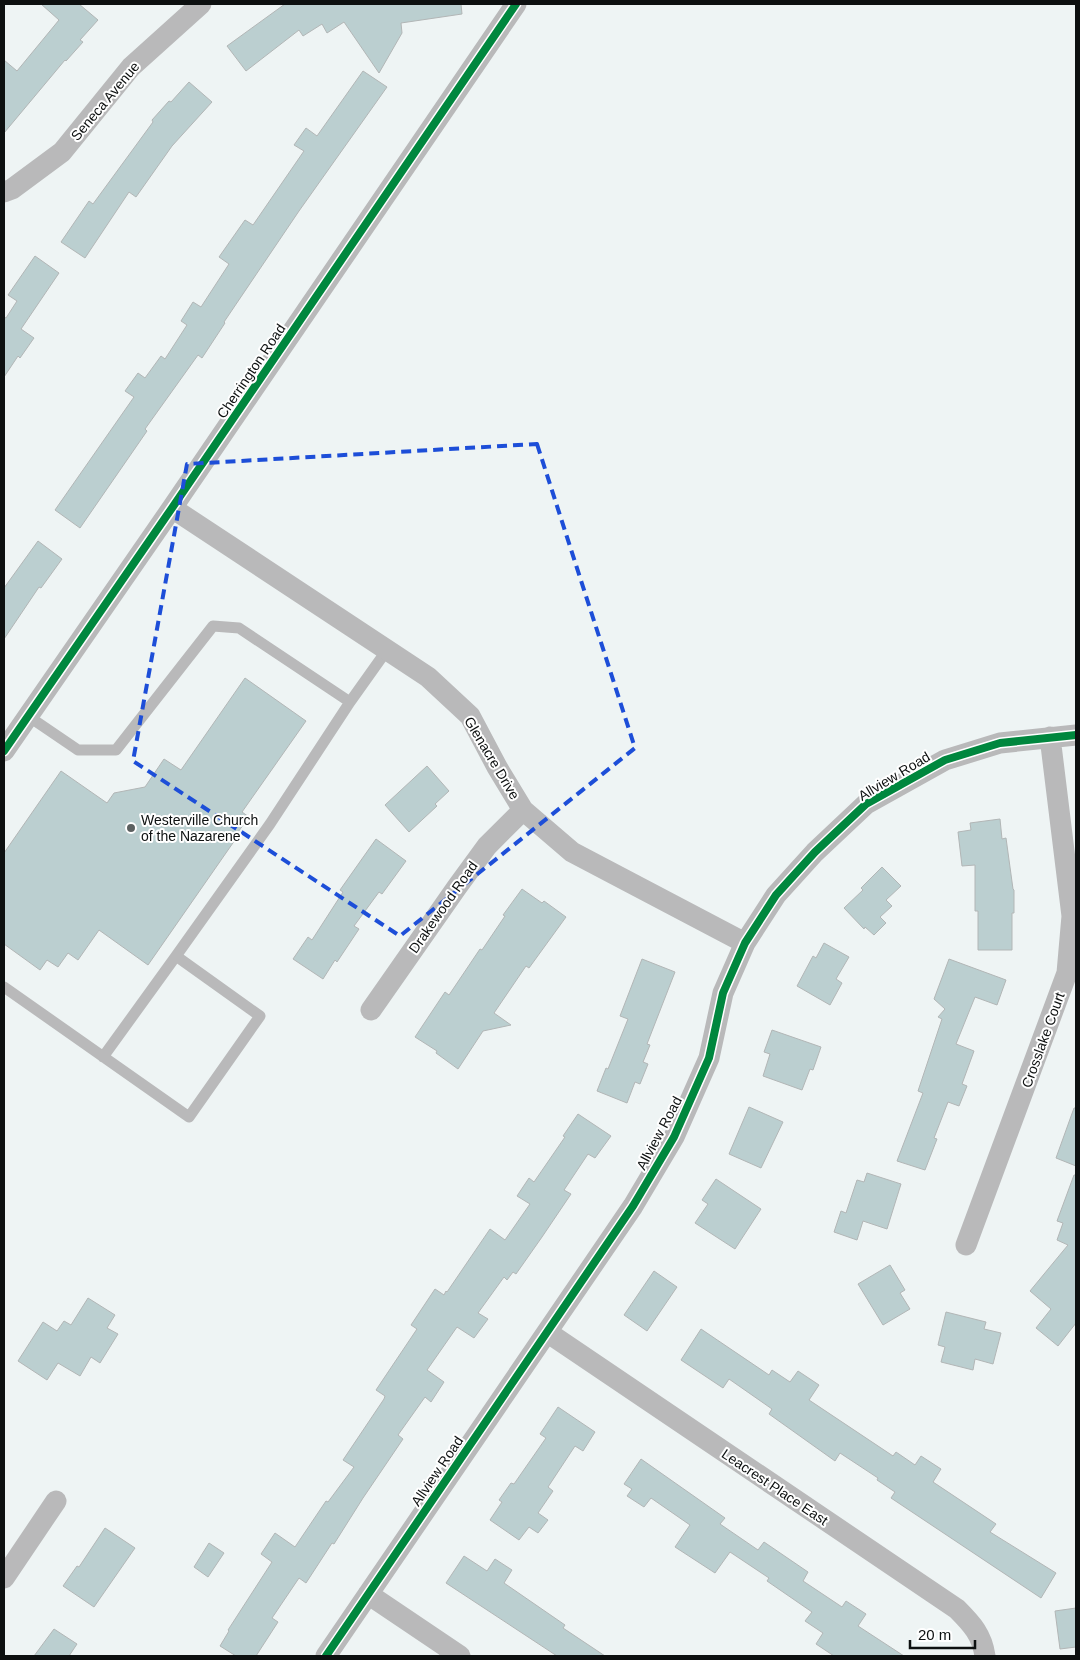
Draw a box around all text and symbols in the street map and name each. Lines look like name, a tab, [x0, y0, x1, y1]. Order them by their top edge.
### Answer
street label: Seneca Avenue	[67, 58, 143, 144]
street label: Cherrington Road	[213, 321, 289, 421]
street label: Glenacre Drive	[461, 714, 523, 802]
street label: Allview Road	[855, 748, 933, 804]
place label: Westerville Church of the Nazarene	[141, 812, 258, 844]
marker: Westerville Church of the Nazarene	[125, 822, 137, 834]
street label: Drakewood Road	[405, 858, 481, 956]
street label: Crosslake Court	[1018, 990, 1068, 1090]
street label: Allview Road	[633, 1094, 685, 1172]
street label: Allview Road	[408, 1433, 466, 1509]
street label: Leacrest Place East	[719, 1446, 831, 1529]
scale bar	[910, 1618, 975, 1650]
text: 20 m	[918, 1626, 951, 1643]

